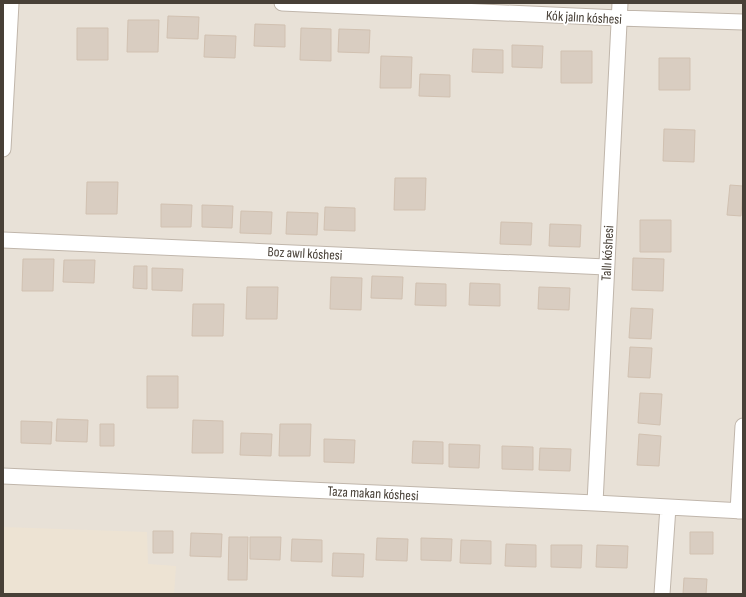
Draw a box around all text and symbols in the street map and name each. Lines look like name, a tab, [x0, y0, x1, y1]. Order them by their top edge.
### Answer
street label: Kók jalın kóshesi	[546, 7, 622, 28]
street label: Tallı kóshesi	[598, 225, 617, 281]
street label: Boz awıl kóshesi	[267, 243, 343, 264]
street label: Taza makan kóshesi	[327, 483, 419, 504]

